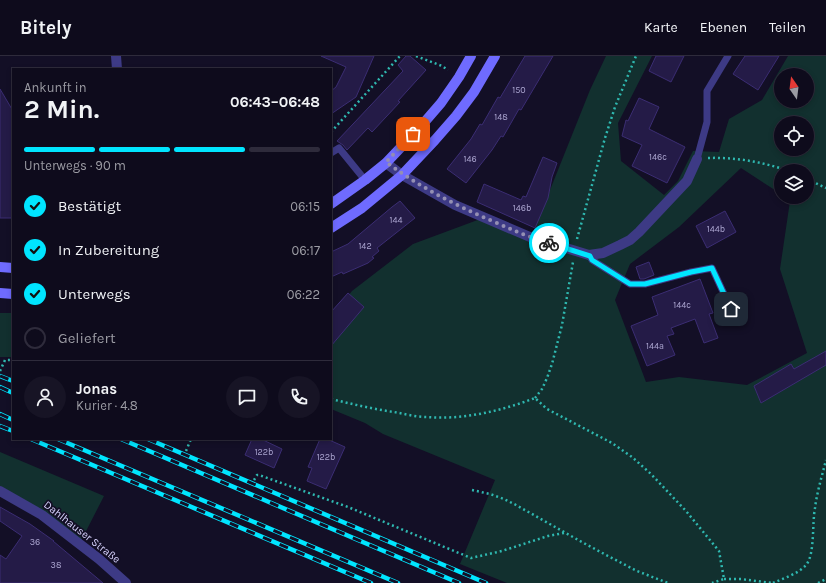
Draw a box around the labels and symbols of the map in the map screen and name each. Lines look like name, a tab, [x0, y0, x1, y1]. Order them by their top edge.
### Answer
north arrow	[774, 68, 814, 108]
house number: 150	[512, 85, 526, 95]
house number: 148	[494, 112, 508, 122]
pin	[396, 117, 430, 151]
house number: 146c	[649, 152, 667, 162]
house number: 146	[463, 154, 477, 164]
house number: 146b	[513, 203, 531, 213]
house number: 144	[389, 215, 403, 225]
courier	[529, 223, 569, 263]
house number: 144b	[707, 224, 725, 234]
house number: 142	[358, 241, 372, 251]
pin	[714, 292, 748, 326]
house number: 144c	[673, 300, 691, 310]
house number: 144a	[646, 341, 664, 351]
house number: 122b	[255, 447, 273, 457]
house number: 122b	[317, 452, 335, 462]
street label: Dahlhauser Straße	[41, 498, 123, 566]
house number: 36	[30, 537, 40, 547]
house number: 38	[51, 560, 62, 570]

